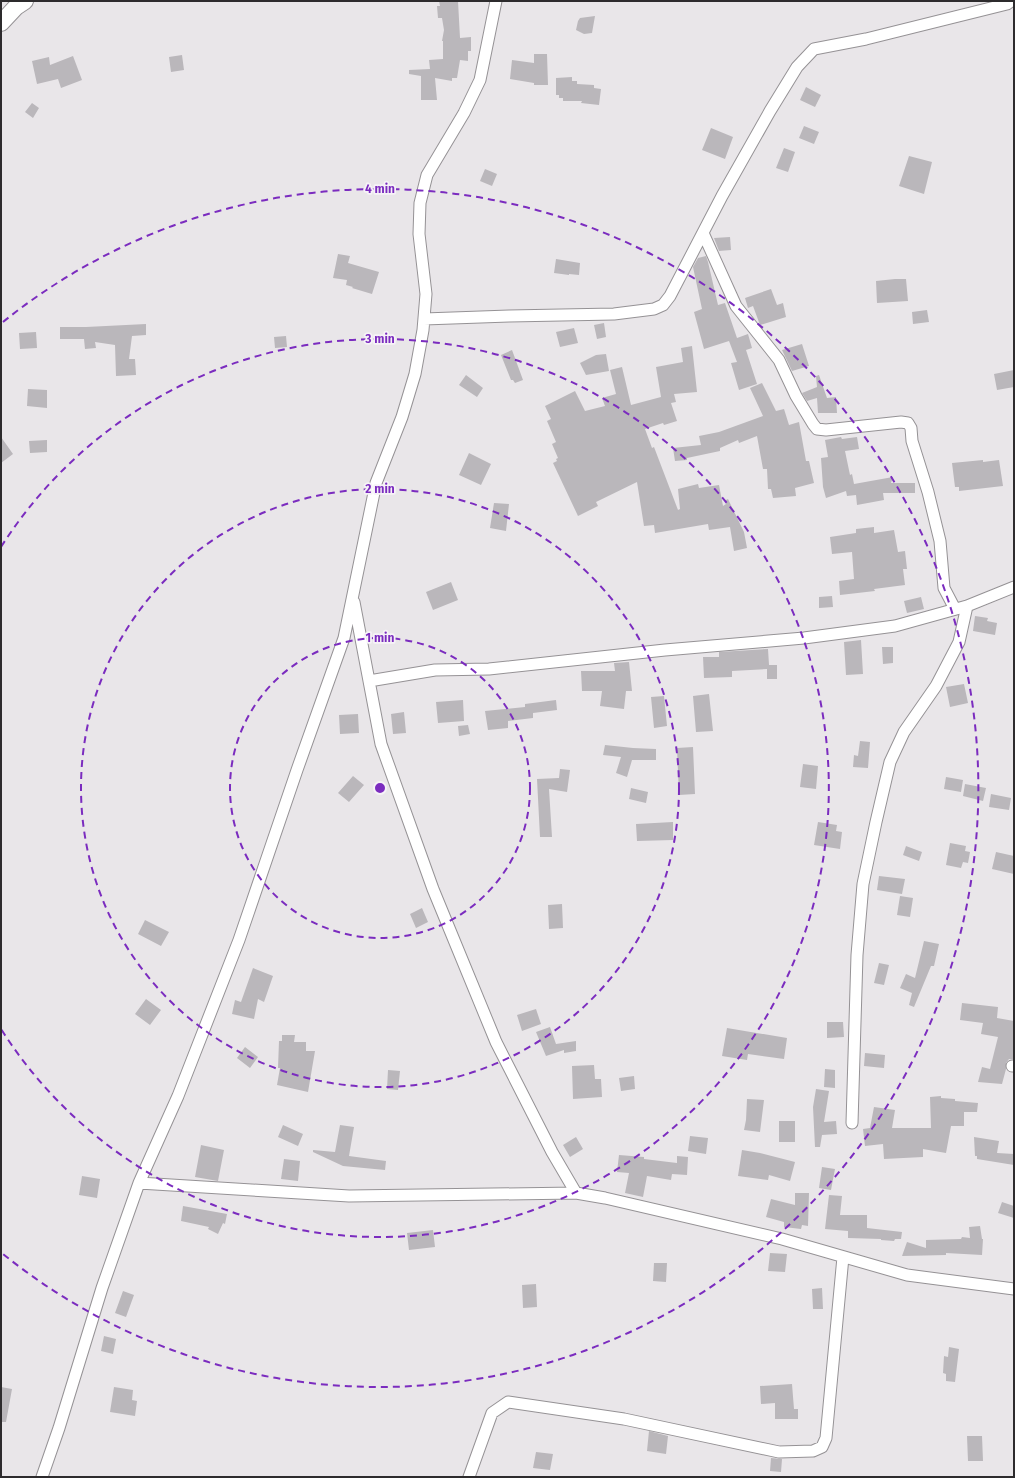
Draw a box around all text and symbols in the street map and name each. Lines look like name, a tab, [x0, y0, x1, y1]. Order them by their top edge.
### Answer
text: 4 min	[365, 182, 395, 196]
text: 3 min	[364, 332, 395, 346]
text: 2 min	[365, 482, 395, 496]
text: 1 min	[366, 631, 394, 645]
centre of rings	[373, 781, 387, 795]

